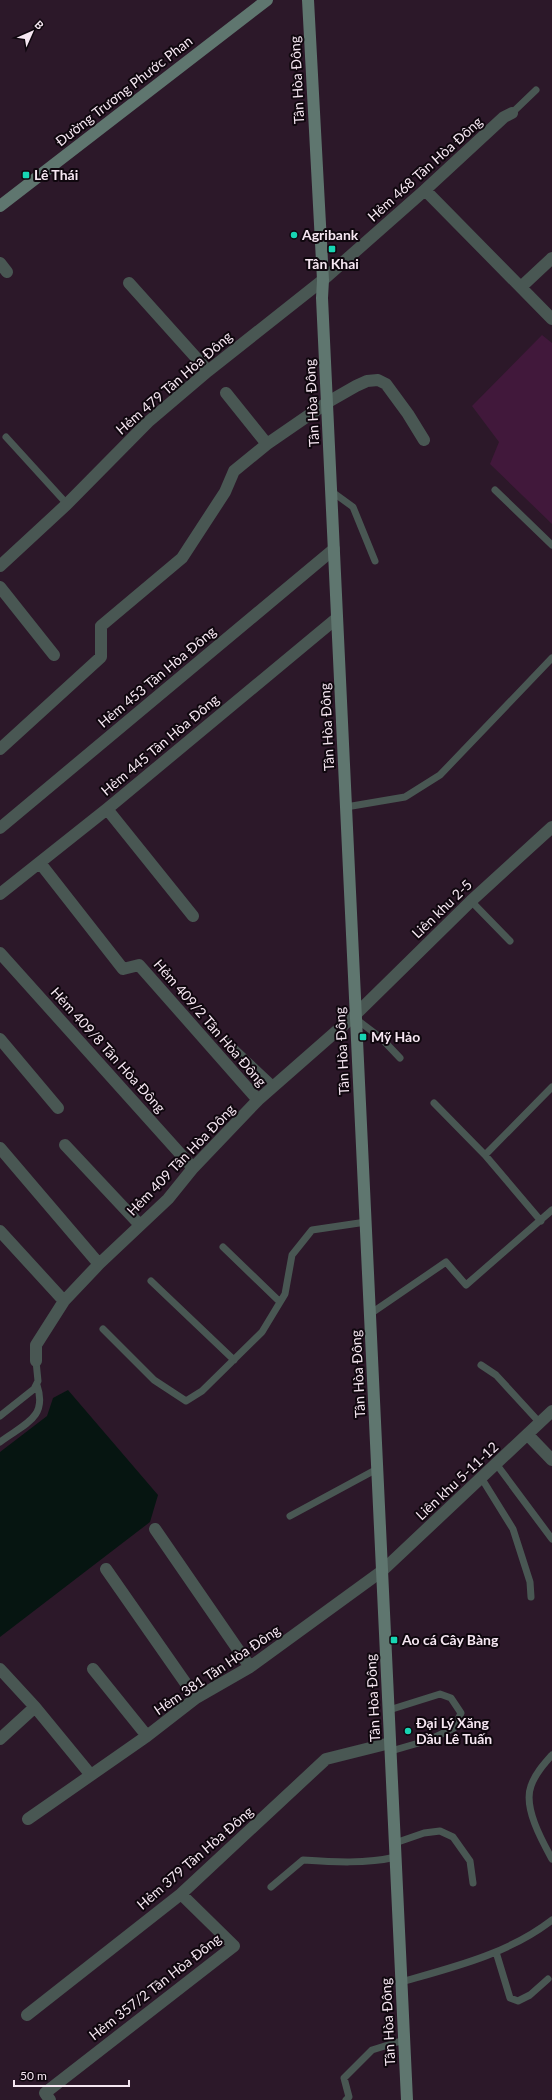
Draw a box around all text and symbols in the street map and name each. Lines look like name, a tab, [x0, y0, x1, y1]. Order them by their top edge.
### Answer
north arrow	[12, 12, 52, 52]
text: B	[32, 17, 47, 32]
street label: Đường Trương Phước Phan	[52, 32, 195, 149]
street label: Tân Hòa Đông	[286, 36, 307, 124]
street label: Hẻm 468 Tân Hòa Đông	[364, 113, 486, 225]
place label: Lê Thái	[34, 166, 78, 183]
marker: Lê Thái	[21, 170, 31, 180]
place label: Agribank	[301, 226, 359, 243]
marker: Agribank	[289, 230, 299, 240]
marker: Tân Khai	[327, 244, 337, 254]
place label: Tân Khai	[305, 255, 359, 272]
street label: Hẻm 479 Tân Hòa Đông	[112, 328, 235, 438]
street label: Tân Hòa Đông	[301, 359, 322, 447]
street label: Hẻm 453 Tân Hòa Đông	[94, 622, 219, 731]
street label: Tân Hòa Đông	[316, 683, 337, 771]
street label: Hẻm 445 Tân Hòa Đông	[97, 690, 222, 799]
street label: Liên khu 2-5	[408, 876, 475, 942]
street label: Hẻm 409/2 Tân Hòa Đông	[151, 956, 270, 1090]
street label: Hẻm 409/8 Tân Hòa Đông	[48, 983, 169, 1116]
street label: Tân Hòa Đông	[331, 1007, 352, 1095]
place label: Mỹ Hảo	[371, 1028, 420, 1045]
marker: Mỹ Hảo	[358, 1032, 368, 1042]
street label: Hẻm 409 Tân Hòa Đông	[123, 1100, 238, 1219]
street label: Tân Hòa Đông	[347, 1330, 368, 1418]
street label: Liên khu 5-11-12	[412, 1438, 501, 1523]
street label: Hẻm 381 Tân Hòa Đông	[150, 1621, 283, 1718]
place label: Ao cá Cây Bàng	[401, 1631, 499, 1648]
marker: Ao cá Cây Bàng	[389, 1635, 399, 1645]
street label: Tân Hòa Đông	[362, 1654, 383, 1742]
place label: Đại Lý Xăng Dầu Lê Tuấn	[416, 1714, 492, 1747]
marker: Đại Lý Xăng Dầu Lê Tuấn	[403, 1726, 413, 1736]
street label: Hẻm 379 Tân Hòa Đông	[133, 1803, 256, 1913]
street label: Hẻm 357/2 Tân Hòa Đông	[85, 1930, 224, 2043]
street label: Tân Hòa Đông	[377, 1978, 398, 2066]
scale bar	[14, 2062, 129, 2088]
text: 50 m	[20, 2068, 47, 2083]

